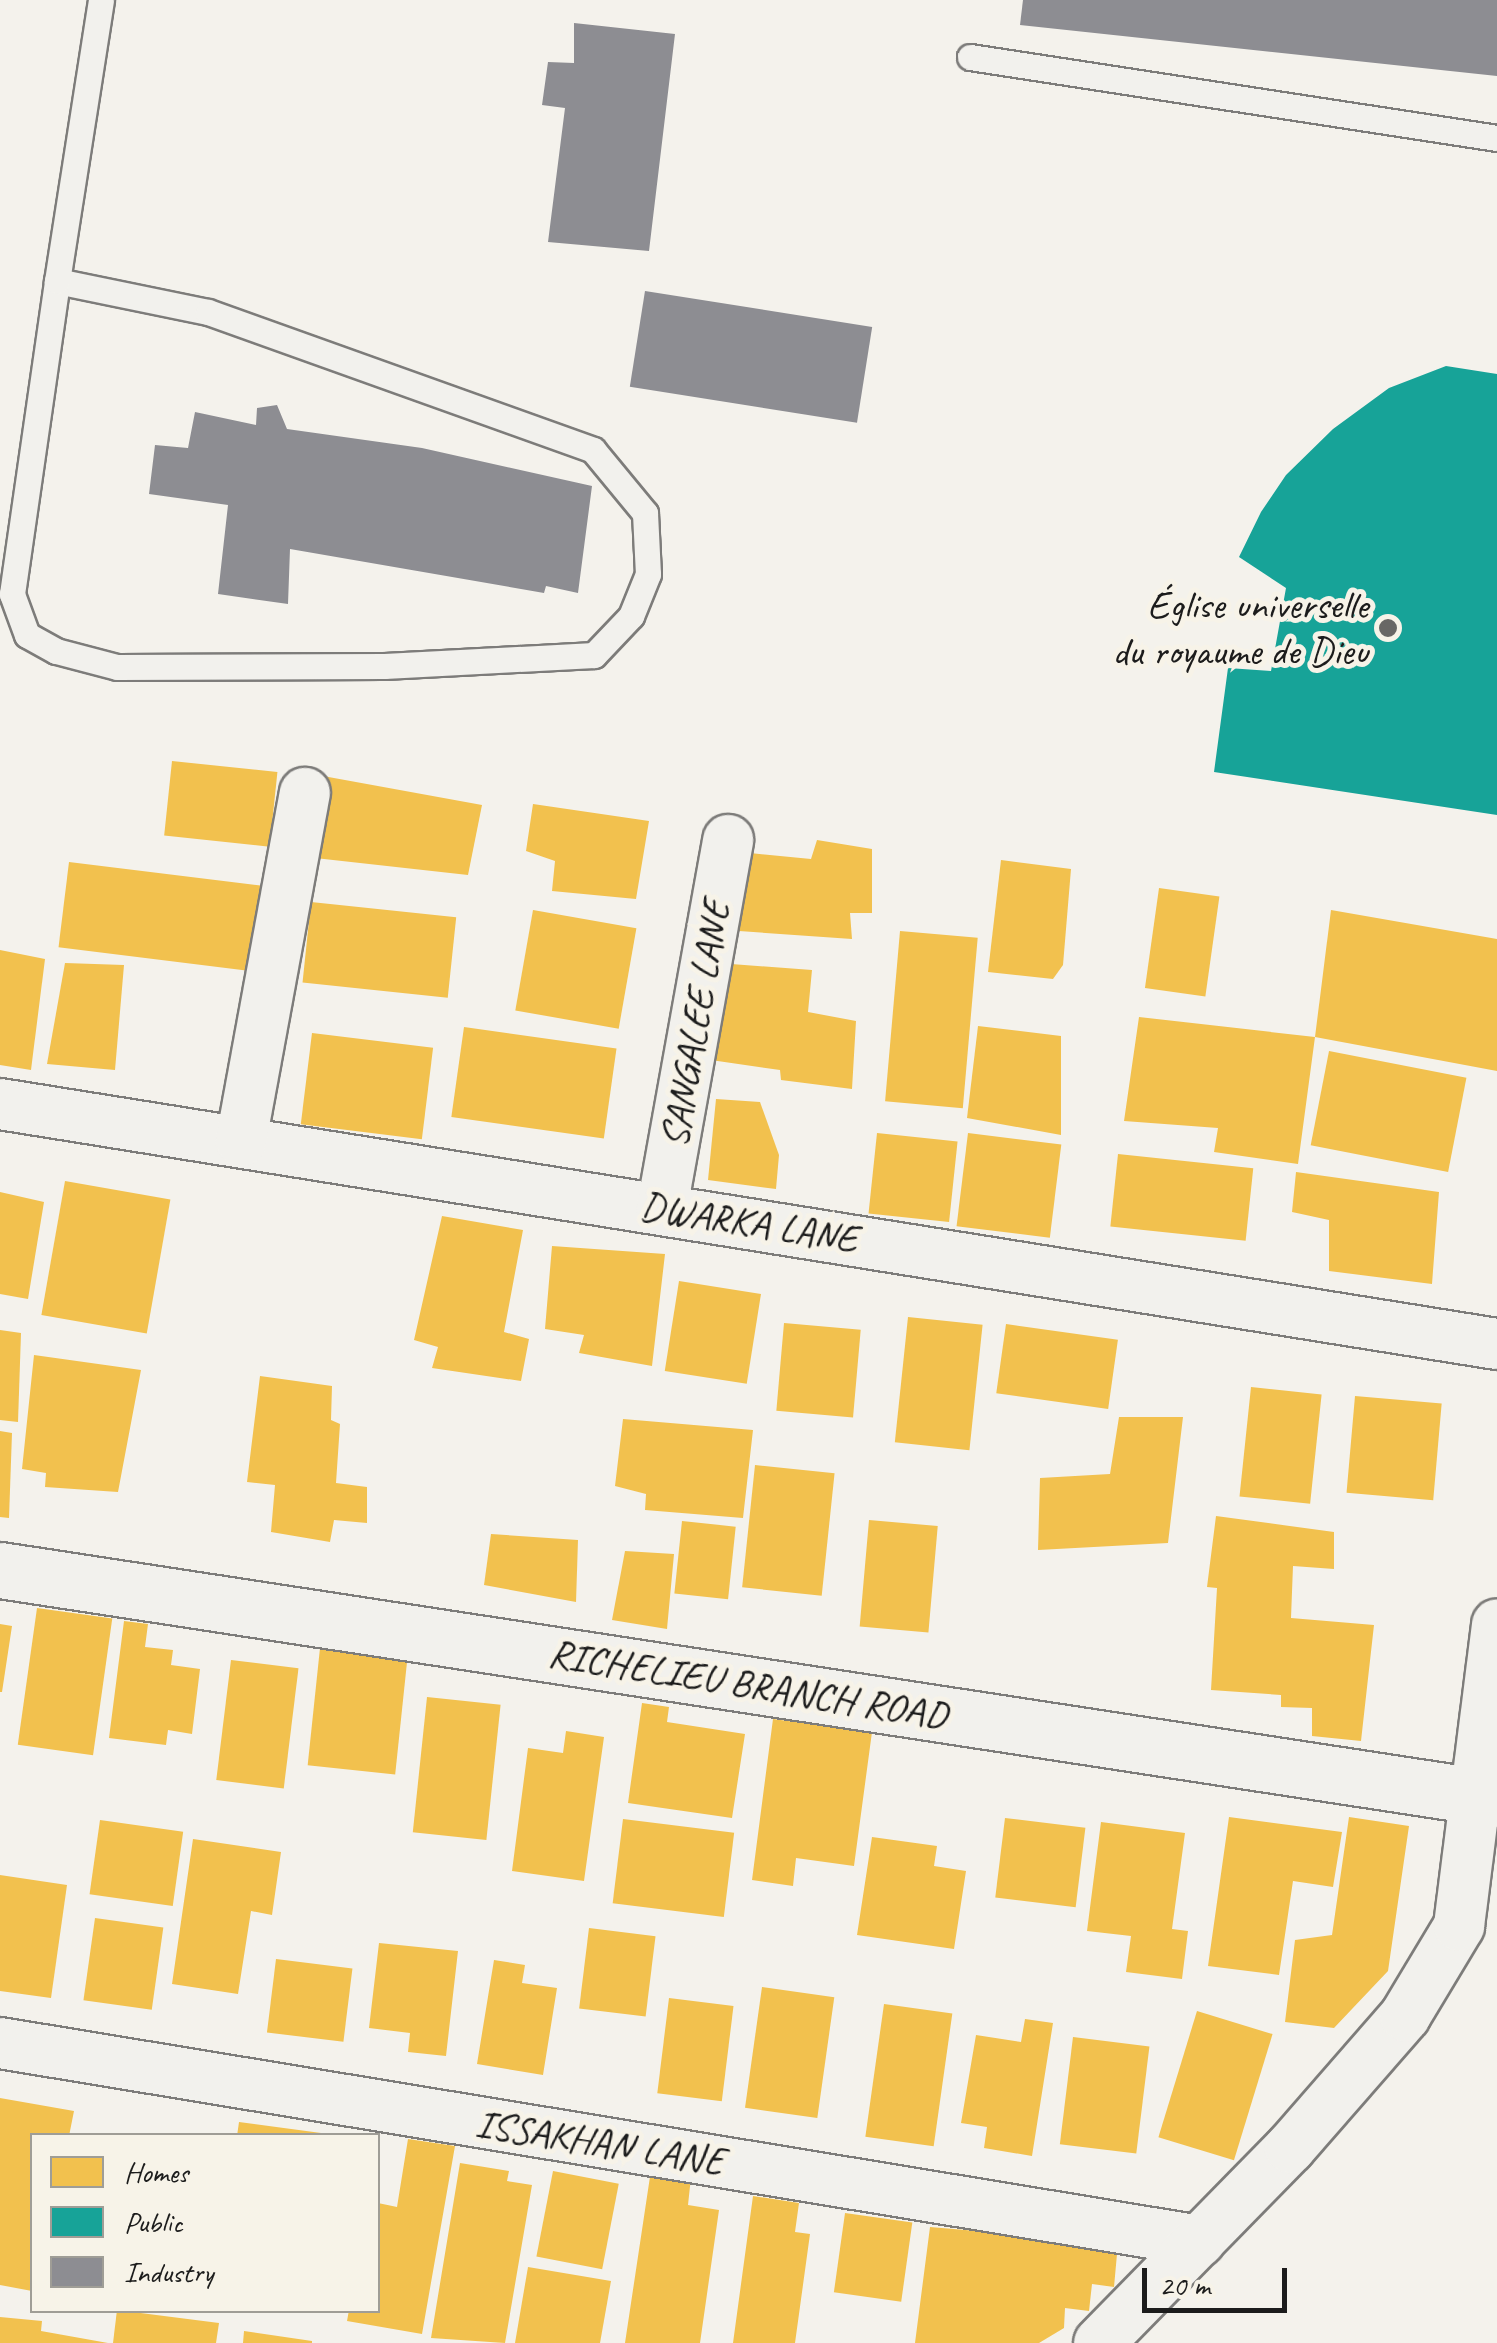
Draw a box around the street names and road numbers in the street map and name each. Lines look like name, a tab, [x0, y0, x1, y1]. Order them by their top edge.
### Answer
street label: SANGALEE LANE	[650, 896, 740, 1152]
street label: DWARKA LANE	[636, 1181, 862, 1263]
street label: RICHELIEU BRANCH ROAD	[546, 1629, 950, 1739]
street label: ISSAKHAN LANE	[473, 2099, 727, 2185]

